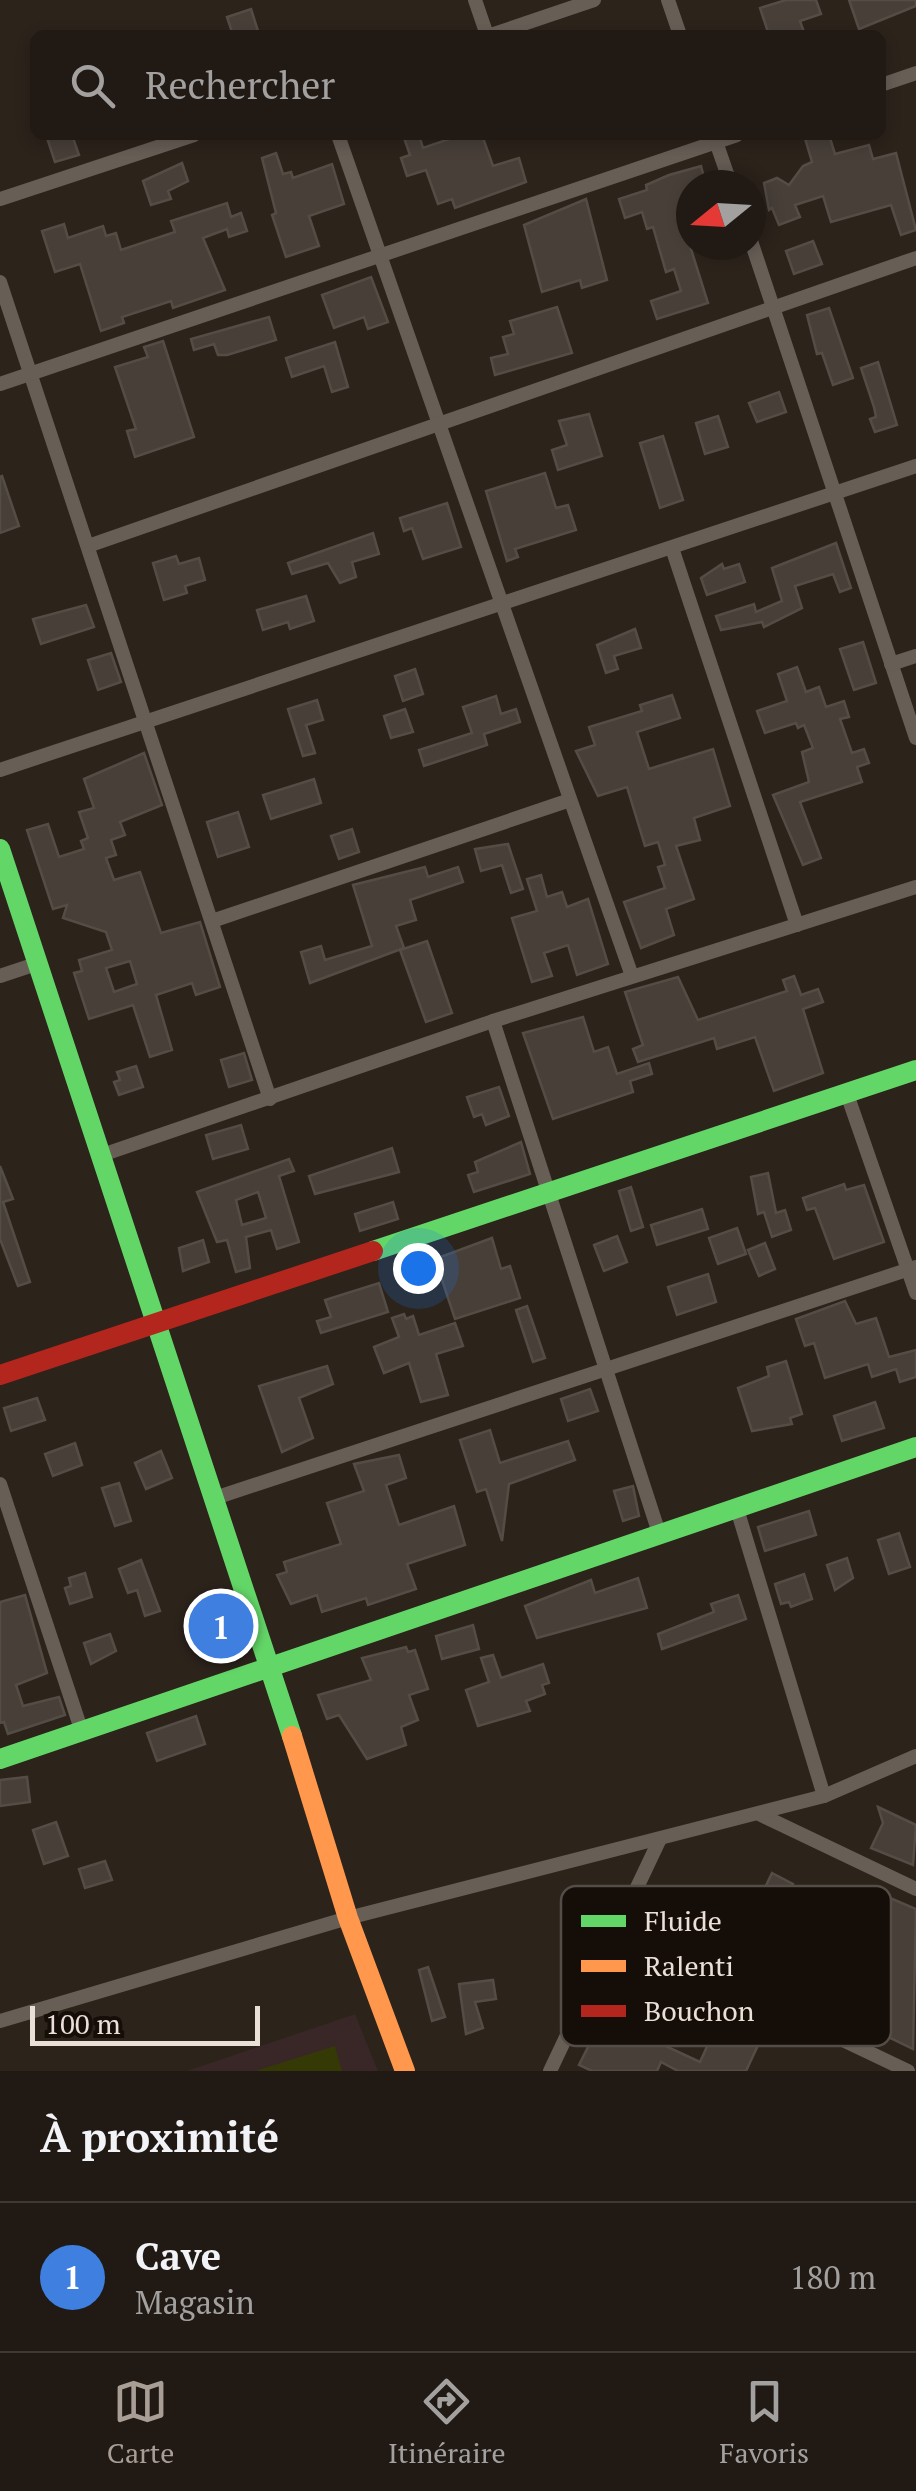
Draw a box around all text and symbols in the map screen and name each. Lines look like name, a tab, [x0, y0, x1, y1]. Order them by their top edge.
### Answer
search box	[30, 30, 886, 140]
icon: search	[65, 58, 120, 113]
text: Rechercher	[145, 60, 335, 110]
north arrow	[676, 170, 766, 260]
your location	[393, 1243, 444, 1294]
pin: 1	[188, 1588, 254, 1664]
legend	[561, 1886, 891, 2046]
text: Fluide	[644, 1902, 722, 1939]
text: Ralenti	[644, 1947, 734, 1984]
text: Bouchon	[644, 1992, 755, 2029]
scale bar	[30, 2001, 260, 2046]
text: 100 m	[45, 2005, 121, 2042]
text: À proximité	[40, 2108, 279, 2164]
text: Cave	[135, 2231, 221, 2281]
text: 1	[63, 2256, 82, 2298]
text: 180 m	[789, 2256, 876, 2298]
text: Magasin	[135, 2281, 254, 2323]
tab: Carte	[107, 2374, 174, 2471]
tab: Itinéraire	[388, 2374, 506, 2471]
tab: Favoris	[719, 2374, 809, 2471]

